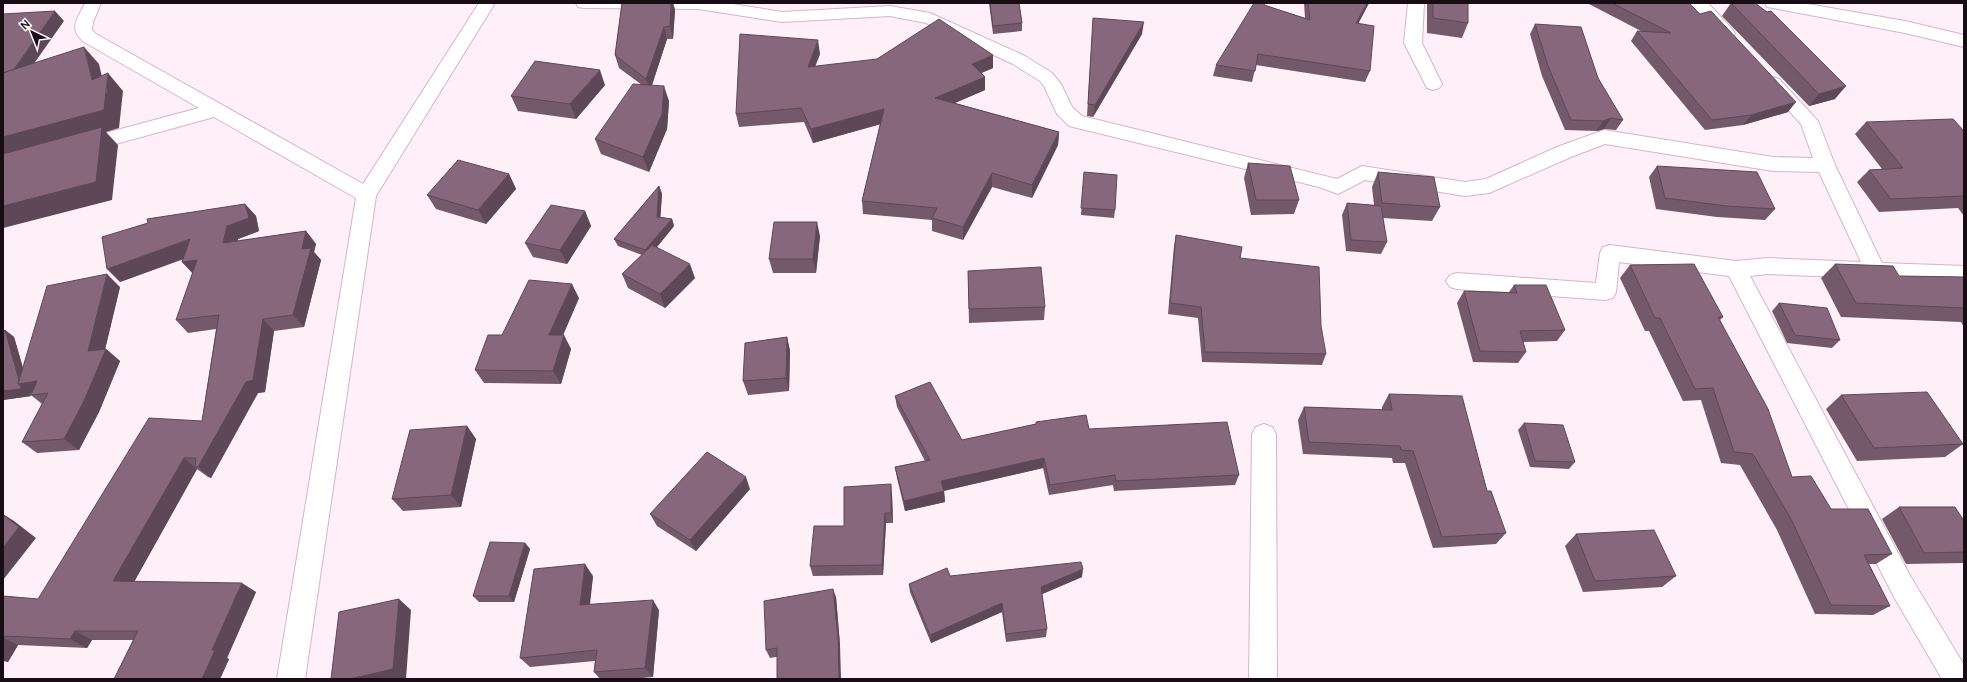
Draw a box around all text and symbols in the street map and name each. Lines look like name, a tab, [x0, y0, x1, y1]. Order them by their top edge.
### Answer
north arrow	[12, 12, 52, 52]
text: N	[17, 16, 33, 33]

